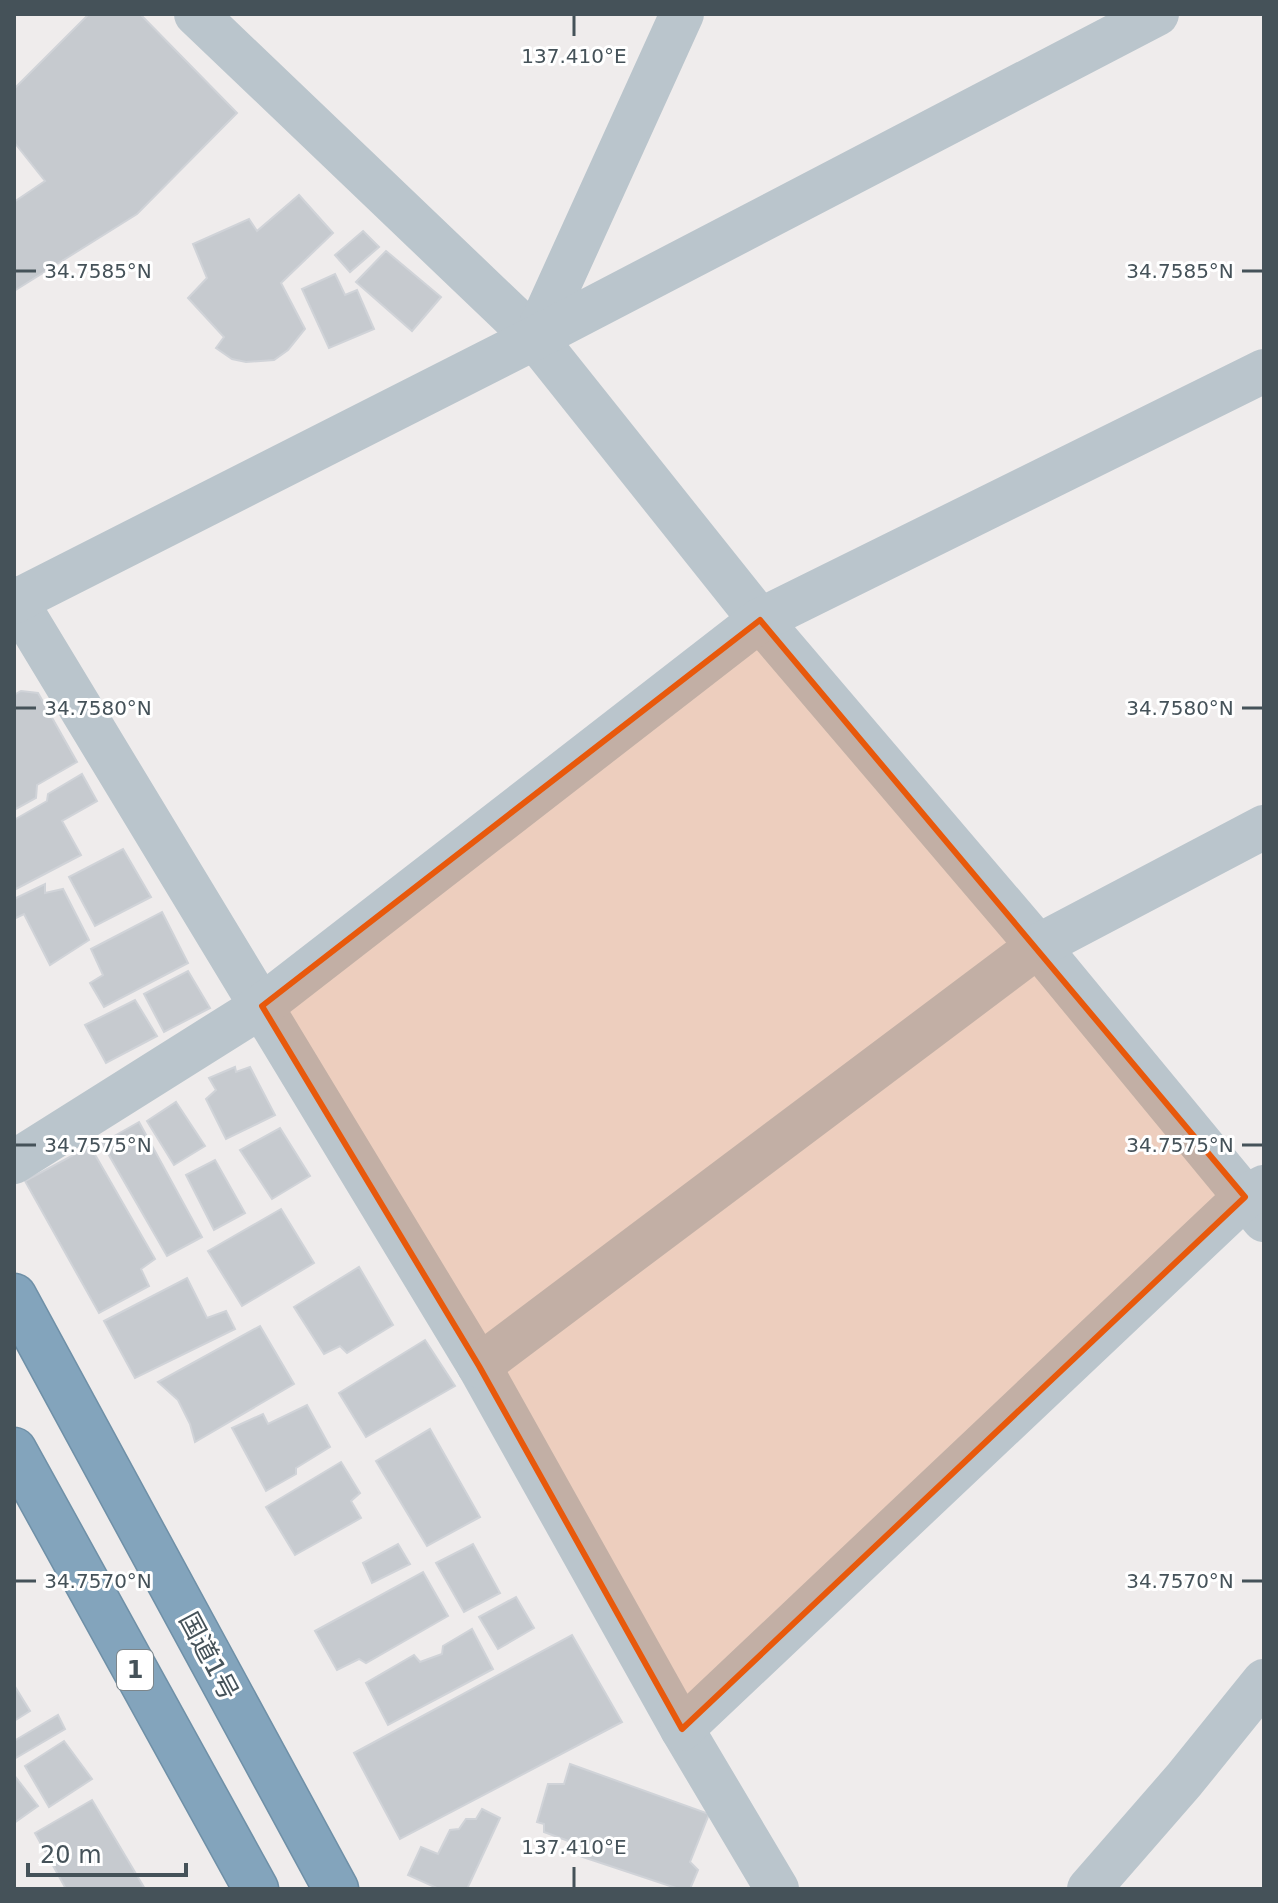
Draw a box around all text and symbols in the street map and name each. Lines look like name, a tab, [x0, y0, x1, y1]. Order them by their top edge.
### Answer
text: 137.410°E	[521, 44, 627, 68]
text: 34.7585°N	[44, 259, 152, 283]
text: 34.7585°N	[1126, 259, 1234, 283]
text: 34.7580°N	[44, 696, 152, 720]
text: 34.7580°N	[1126, 696, 1234, 720]
text: 34.7575°N	[44, 1133, 152, 1157]
text: 34.7575°N	[1126, 1133, 1234, 1157]
text: 34.7570°N	[44, 1569, 152, 1593]
text: 34.7570°N	[1126, 1569, 1234, 1593]
street label: 国道1号	[174, 1607, 244, 1705]
road number: 1	[117, 1650, 153, 1690]
scale bar	[28, 1827, 186, 1877]
text: 137.410°E	[521, 1835, 627, 1859]
text: 20 m	[40, 1841, 102, 1869]

